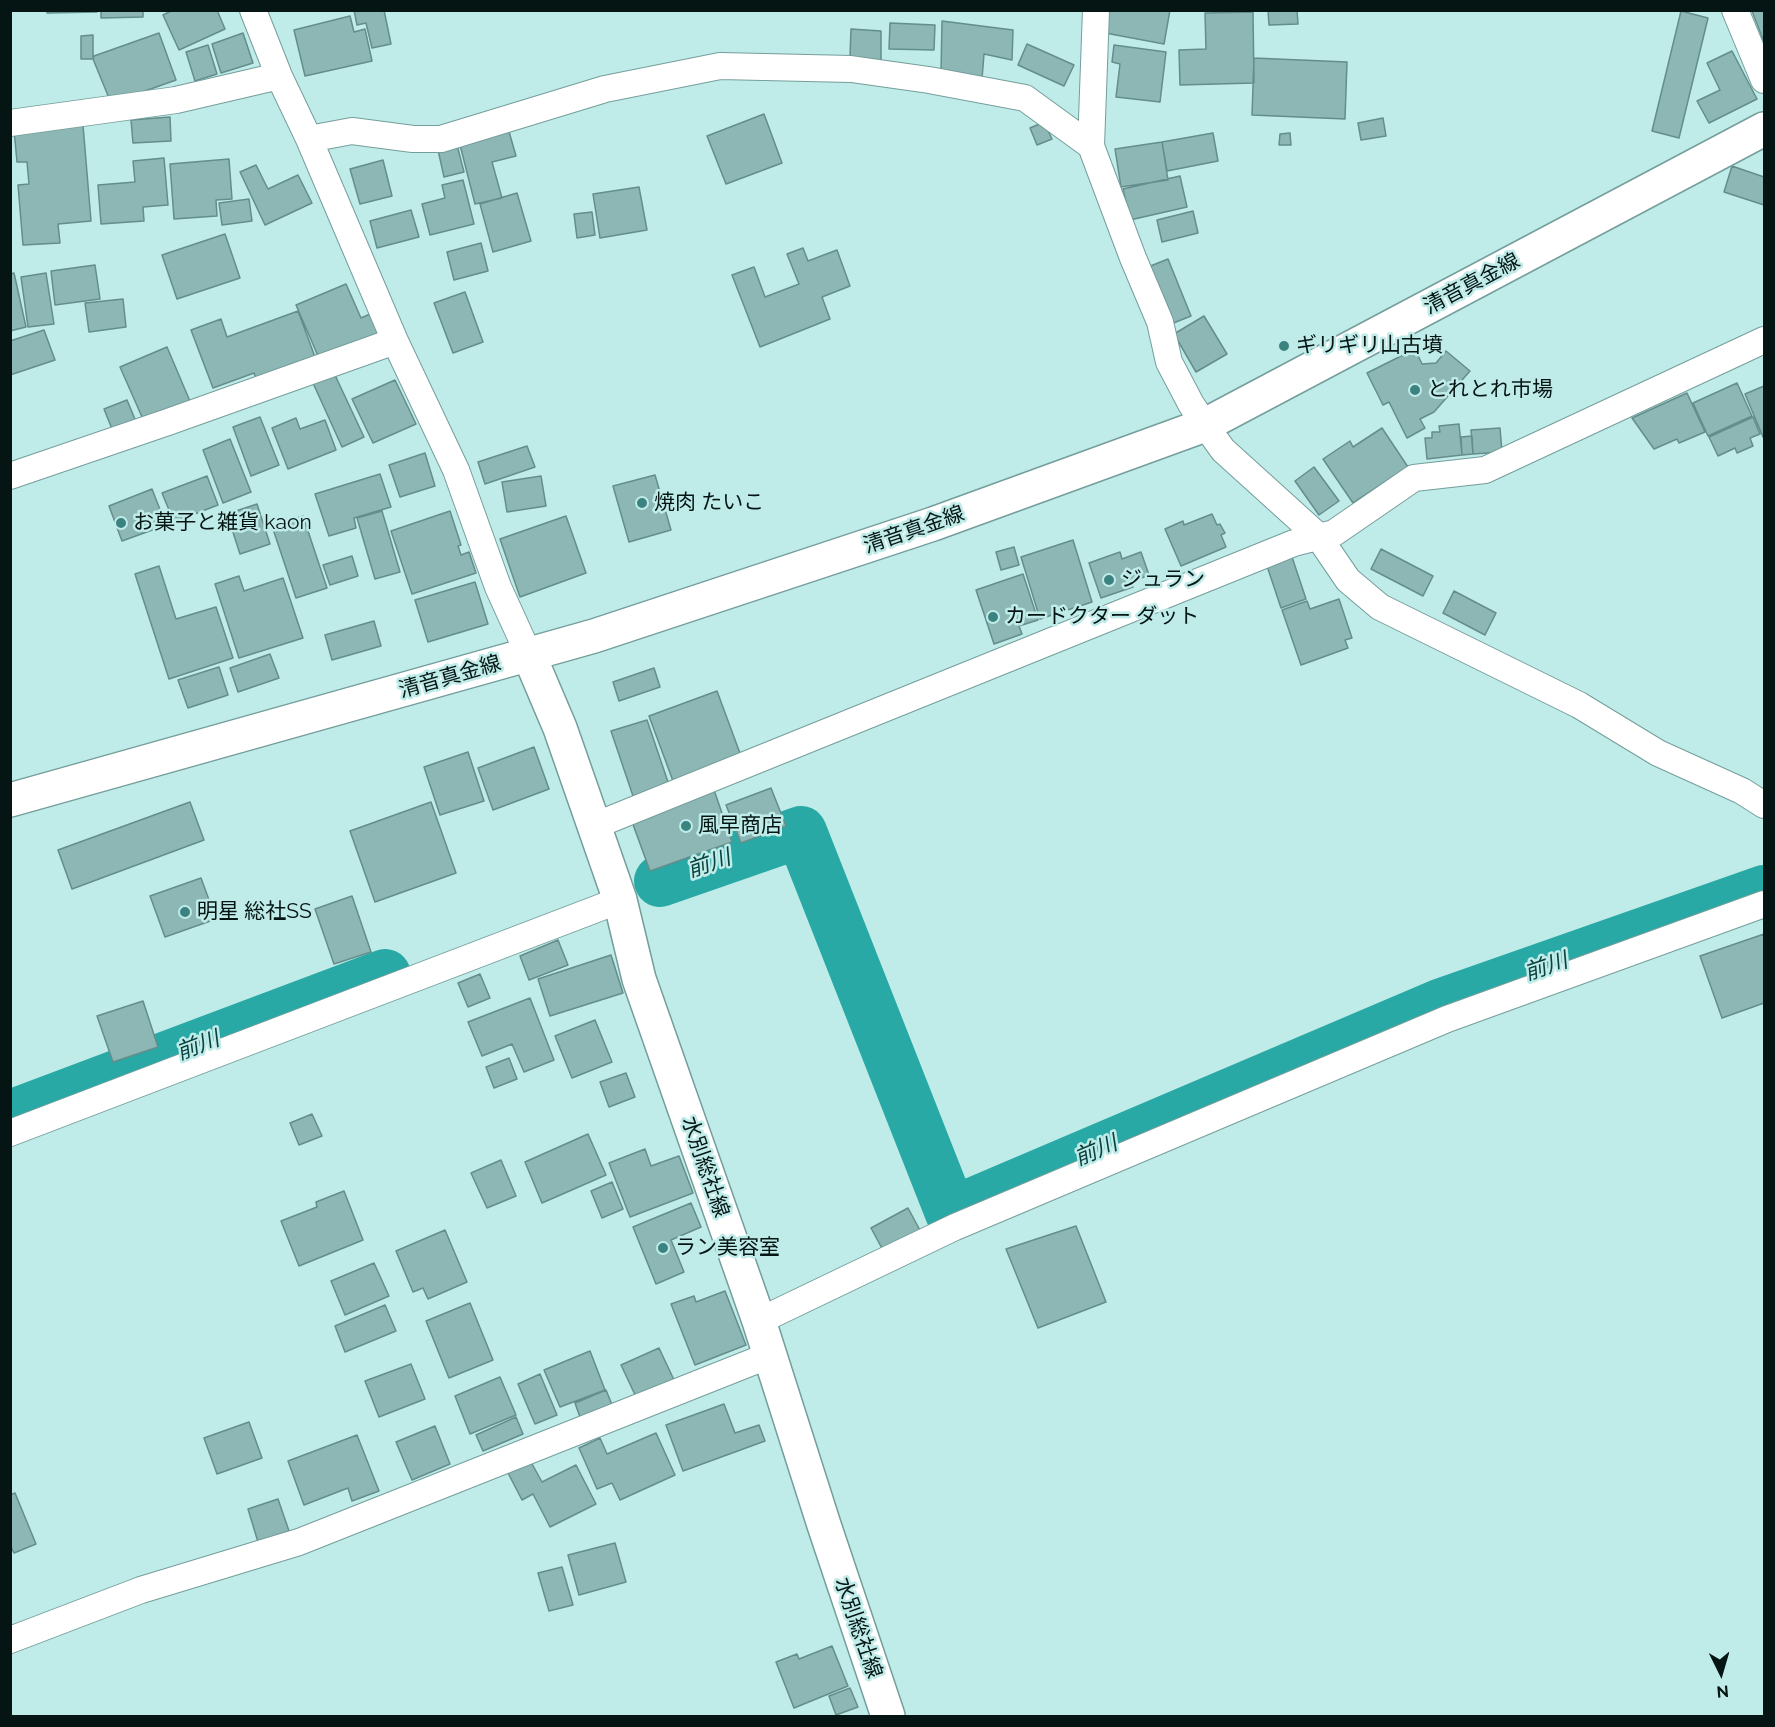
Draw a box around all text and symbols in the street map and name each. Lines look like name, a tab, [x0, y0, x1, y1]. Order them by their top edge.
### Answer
street label: 清音真金線	[1420, 248, 1524, 320]
place label: ギリギリ山古墳	[1296, 333, 1443, 359]
marker: ギリギリ山古墳	[1277, 339, 1291, 353]
place label: とれとれ市場	[1427, 377, 1553, 403]
marker: とれとれ市場	[1408, 383, 1422, 397]
place label: 焼肉 たいこ	[654, 490, 764, 516]
marker: 焼肉 たいこ	[635, 496, 649, 510]
street label: 清音真金線	[860, 501, 968, 559]
place label: お菓子と雑貨 kaon	[133, 510, 312, 536]
marker: お菓子と雑貨 kaon	[114, 516, 128, 530]
place label: ジュラン	[1121, 567, 1205, 593]
marker: ジュラン	[1102, 573, 1116, 587]
place label: カードクター ダット	[1005, 604, 1199, 630]
marker: カードクター ダット	[986, 610, 1000, 624]
street label: 清音真金線	[396, 650, 504, 704]
place label: 風早商店	[698, 813, 782, 839]
marker: 風早商店	[679, 819, 693, 833]
water label: 前川	[684, 844, 734, 884]
place label: 明星 総社SS	[197, 899, 312, 925]
marker: 明星 総社SS	[178, 905, 192, 919]
water label: 前川	[1521, 947, 1571, 987]
water label: 前川	[173, 1026, 223, 1066]
street label: 水別総社線	[676, 1113, 734, 1221]
water label: 前川	[1071, 1130, 1121, 1172]
place label: ラン美容室	[675, 1235, 780, 1261]
marker: ラン美容室	[656, 1241, 670, 1255]
street label: 水別総社線	[829, 1574, 887, 1682]
north arrow	[1691, 1643, 1751, 1703]
text: N	[1716, 1681, 1730, 1701]

